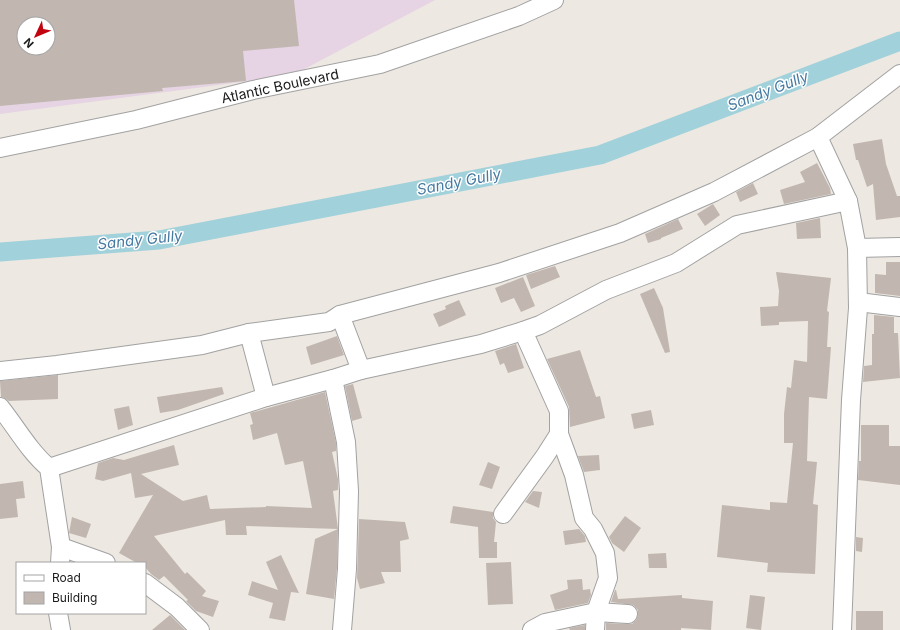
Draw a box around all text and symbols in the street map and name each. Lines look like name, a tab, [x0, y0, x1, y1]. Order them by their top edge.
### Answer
north arrow	[16, 16, 56, 56]
text: N	[21, 35, 37, 51]
street label: Atlantic Boulevard	[220, 65, 340, 106]
water label: Sandy Gully	[725, 66, 812, 115]
water label: Sandy Gully	[415, 164, 503, 199]
water label: Sandy Gully	[96, 226, 184, 253]
legend	[16, 562, 146, 614]
text: Road	[52, 570, 81, 585]
text: Building	[52, 590, 97, 605]

